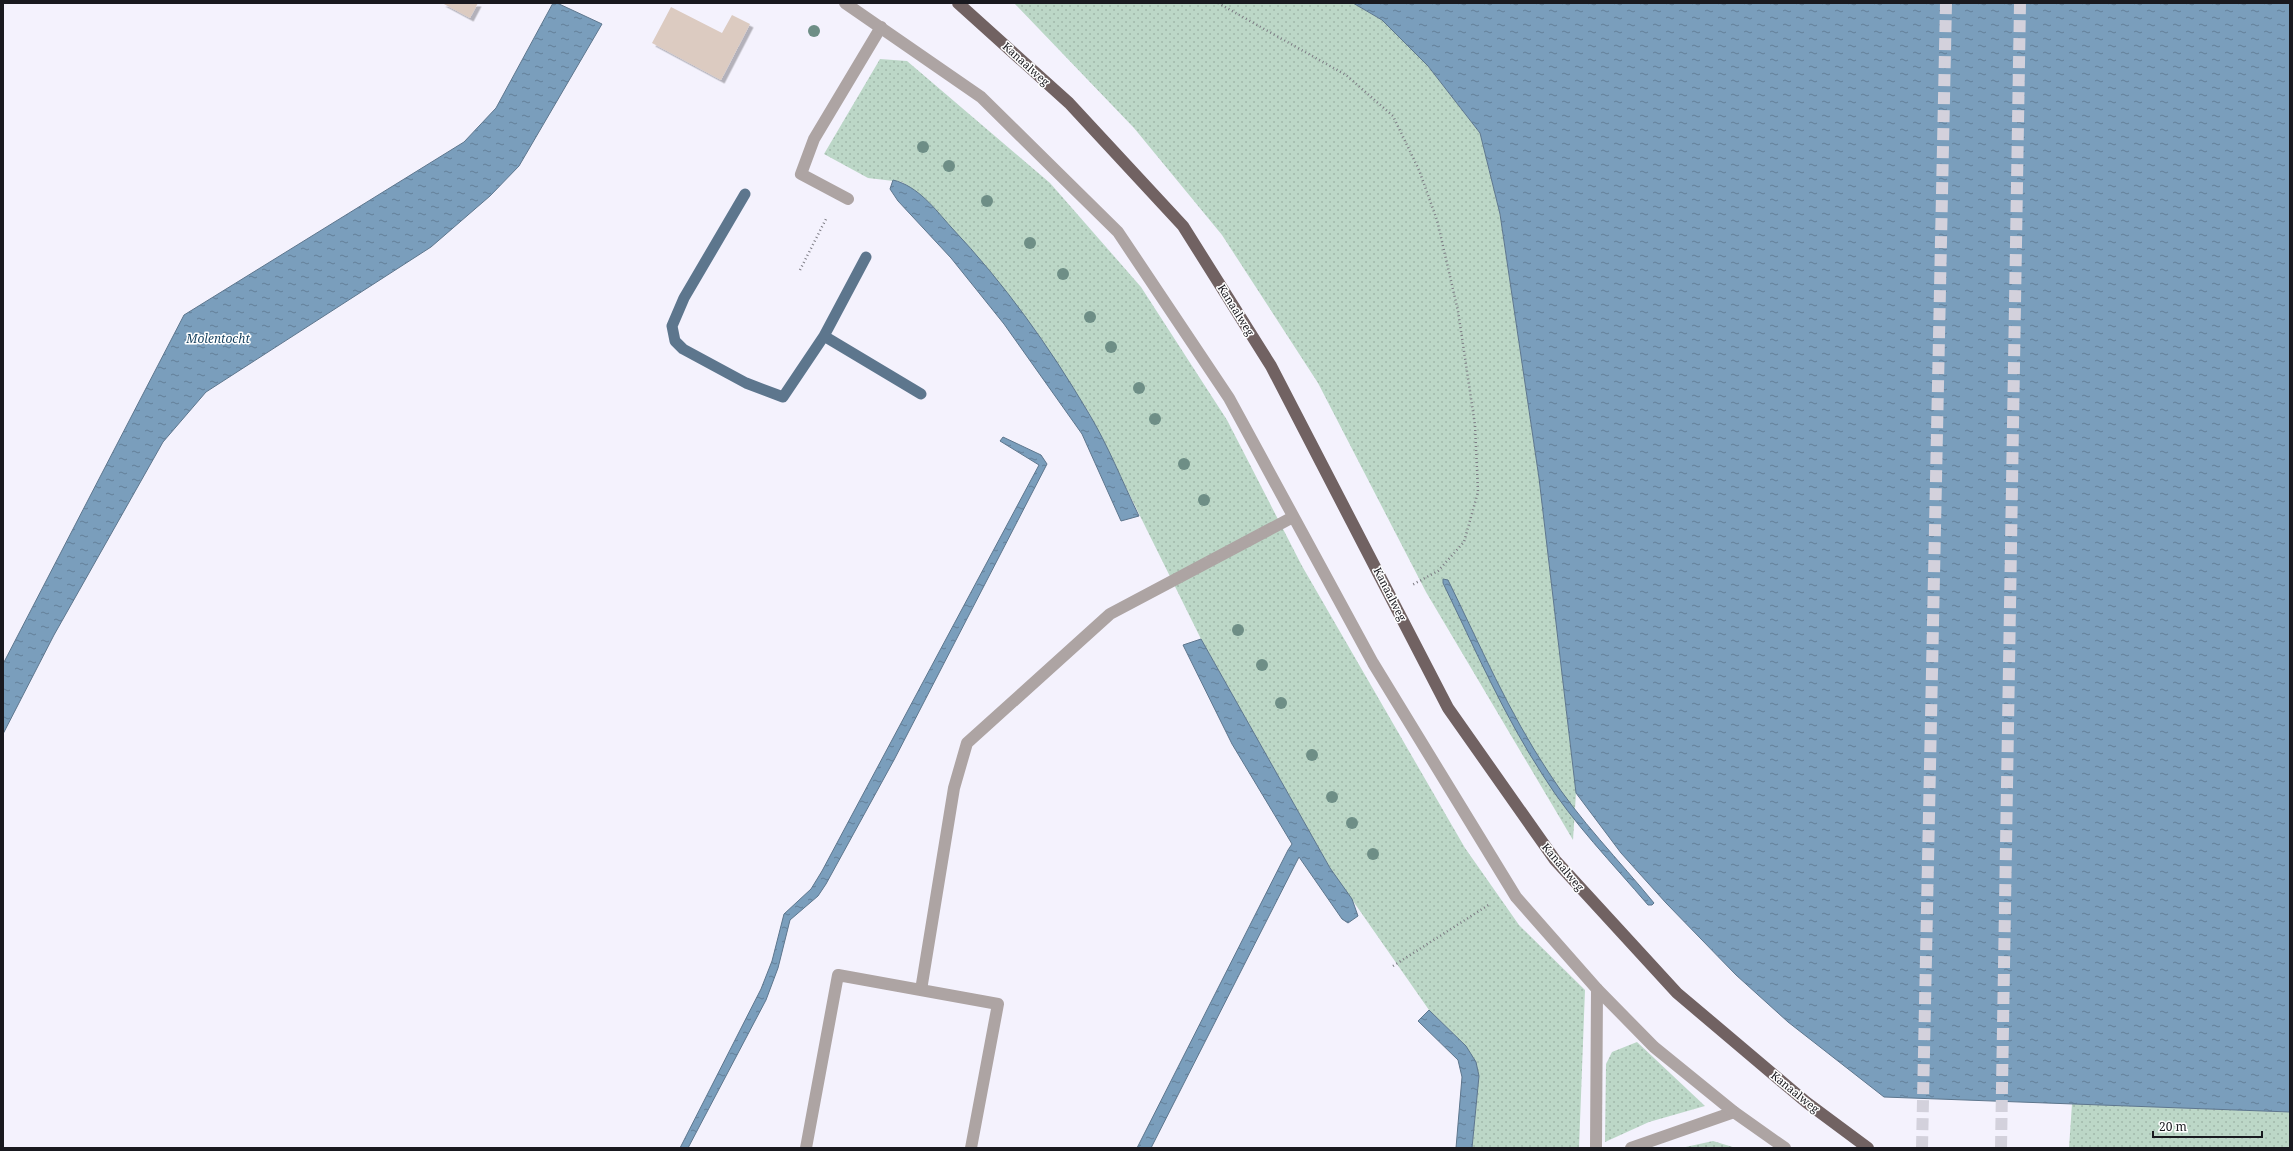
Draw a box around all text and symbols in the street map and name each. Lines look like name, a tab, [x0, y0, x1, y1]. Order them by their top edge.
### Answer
street label: Kanaalweg	[1000, 39, 1053, 89]
street label: Kanaalweg	[1215, 281, 1258, 338]
water label: Molentocht	[185, 330, 250, 347]
street label: Kanaalweg	[1371, 564, 1410, 623]
street label: Kanaalweg	[1539, 840, 1588, 894]
street label: Kanaalweg	[1768, 1068, 1823, 1116]
scale bar	[2153, 1113, 2262, 1139]
text: 20 m	[2159, 1118, 2187, 1135]

